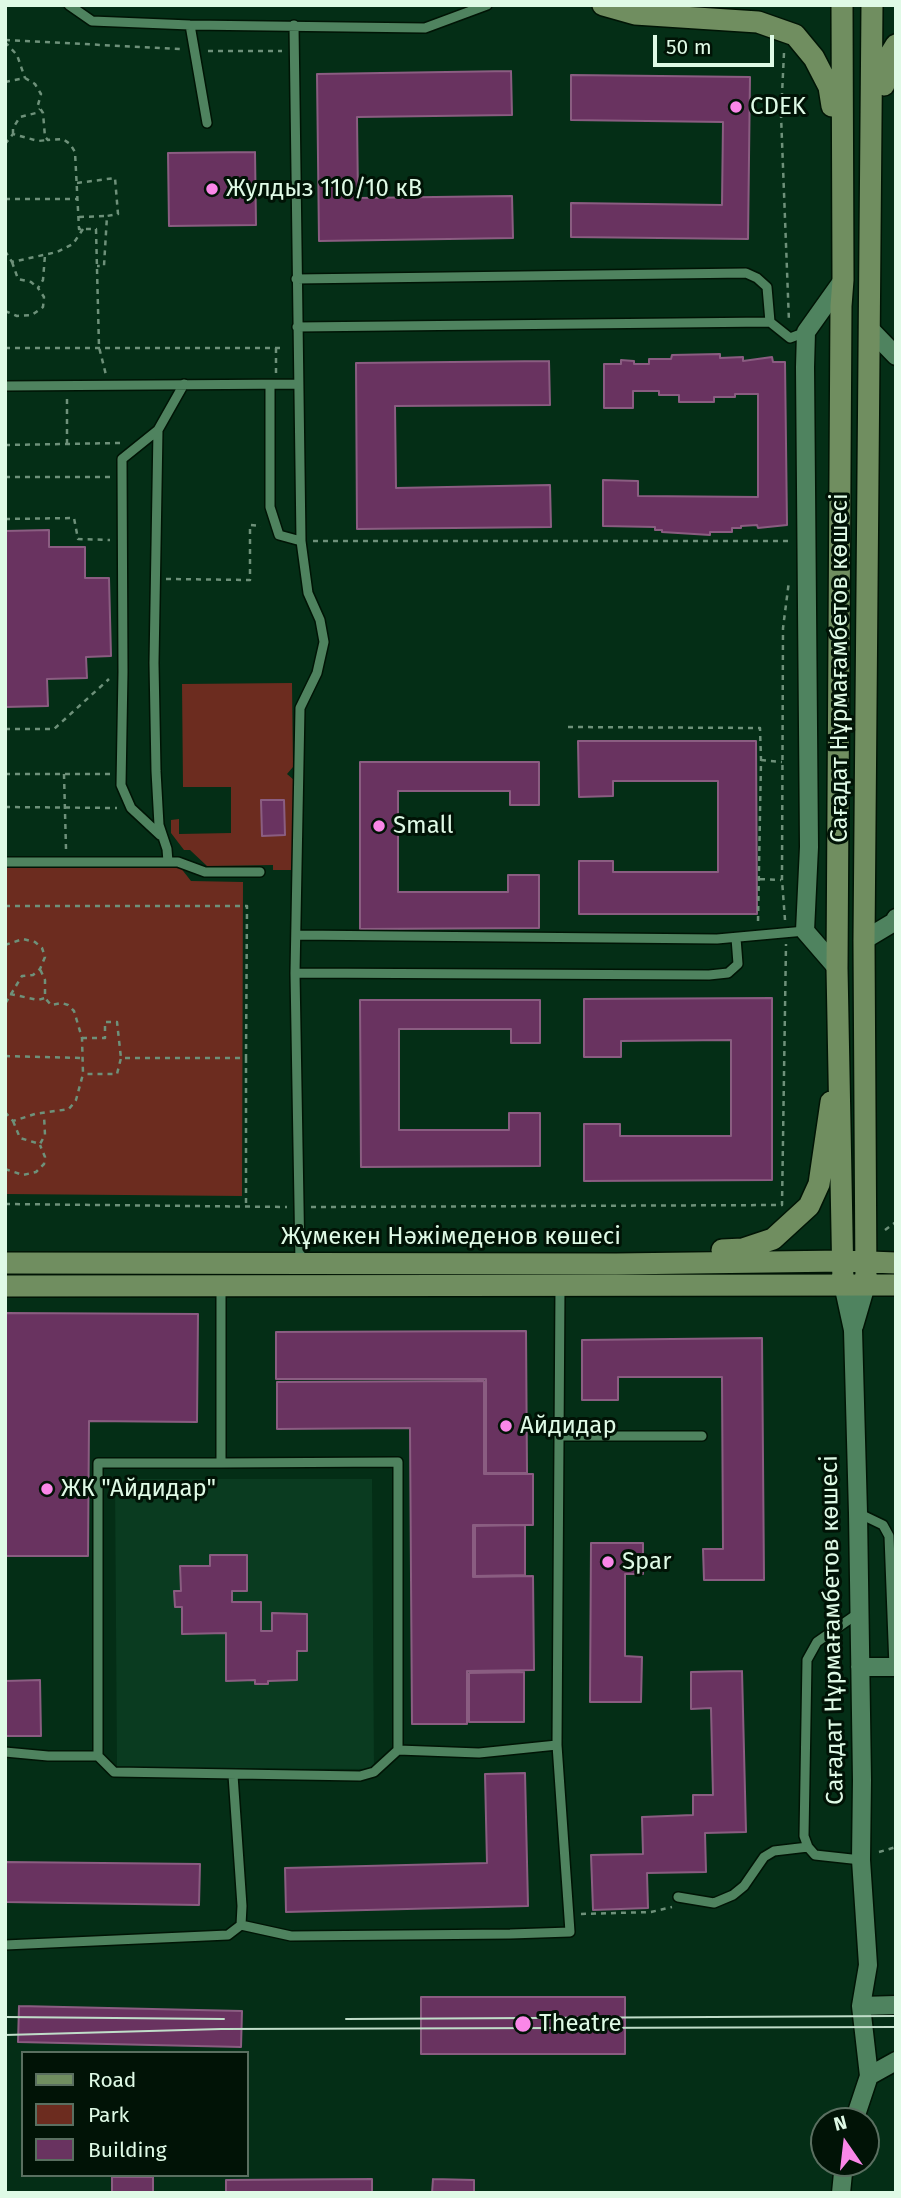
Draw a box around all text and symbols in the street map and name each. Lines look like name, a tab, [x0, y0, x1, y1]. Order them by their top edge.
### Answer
scale bar	[656, 21, 777, 65]
text: 50 m	[666, 34, 712, 60]
place label: CDEK	[750, 93, 806, 121]
marker: CDEK	[728, 99, 744, 115]
place label: Жулдыз 110/10 кВ	[226, 175, 422, 203]
marker: Жулдыз 110/10 кВ	[204, 181, 220, 197]
street label: Сағадат Нұрмағамбетов көшесі	[826, 493, 854, 843]
place label: Small	[393, 812, 454, 840]
marker: Small	[371, 818, 387, 834]
street label: Жұмекен Нәжімеденов көшесі	[281, 1223, 621, 1251]
place label: Айдидар	[520, 1412, 617, 1440]
marker: Айдидар	[498, 1418, 514, 1434]
street label: Сағадат Нұрмағамбетов көшесі	[816, 1455, 850, 1805]
place label: ЖК "Айдидар"	[61, 1475, 216, 1503]
marker: ЖК "Айдидар"	[39, 1481, 55, 1497]
place label: Spar	[622, 1548, 671, 1576]
marker: Spar	[600, 1554, 616, 1570]
place label: Theatre	[539, 2010, 622, 2038]
marker: Theatre	[513, 2014, 533, 2034]
legend	[21, 2051, 248, 2177]
text: Road	[88, 2067, 136, 2093]
text: Park	[88, 2102, 129, 2128]
north arrow	[810, 2107, 880, 2177]
text: N	[831, 2110, 849, 2136]
text: Building	[88, 2137, 167, 2163]

